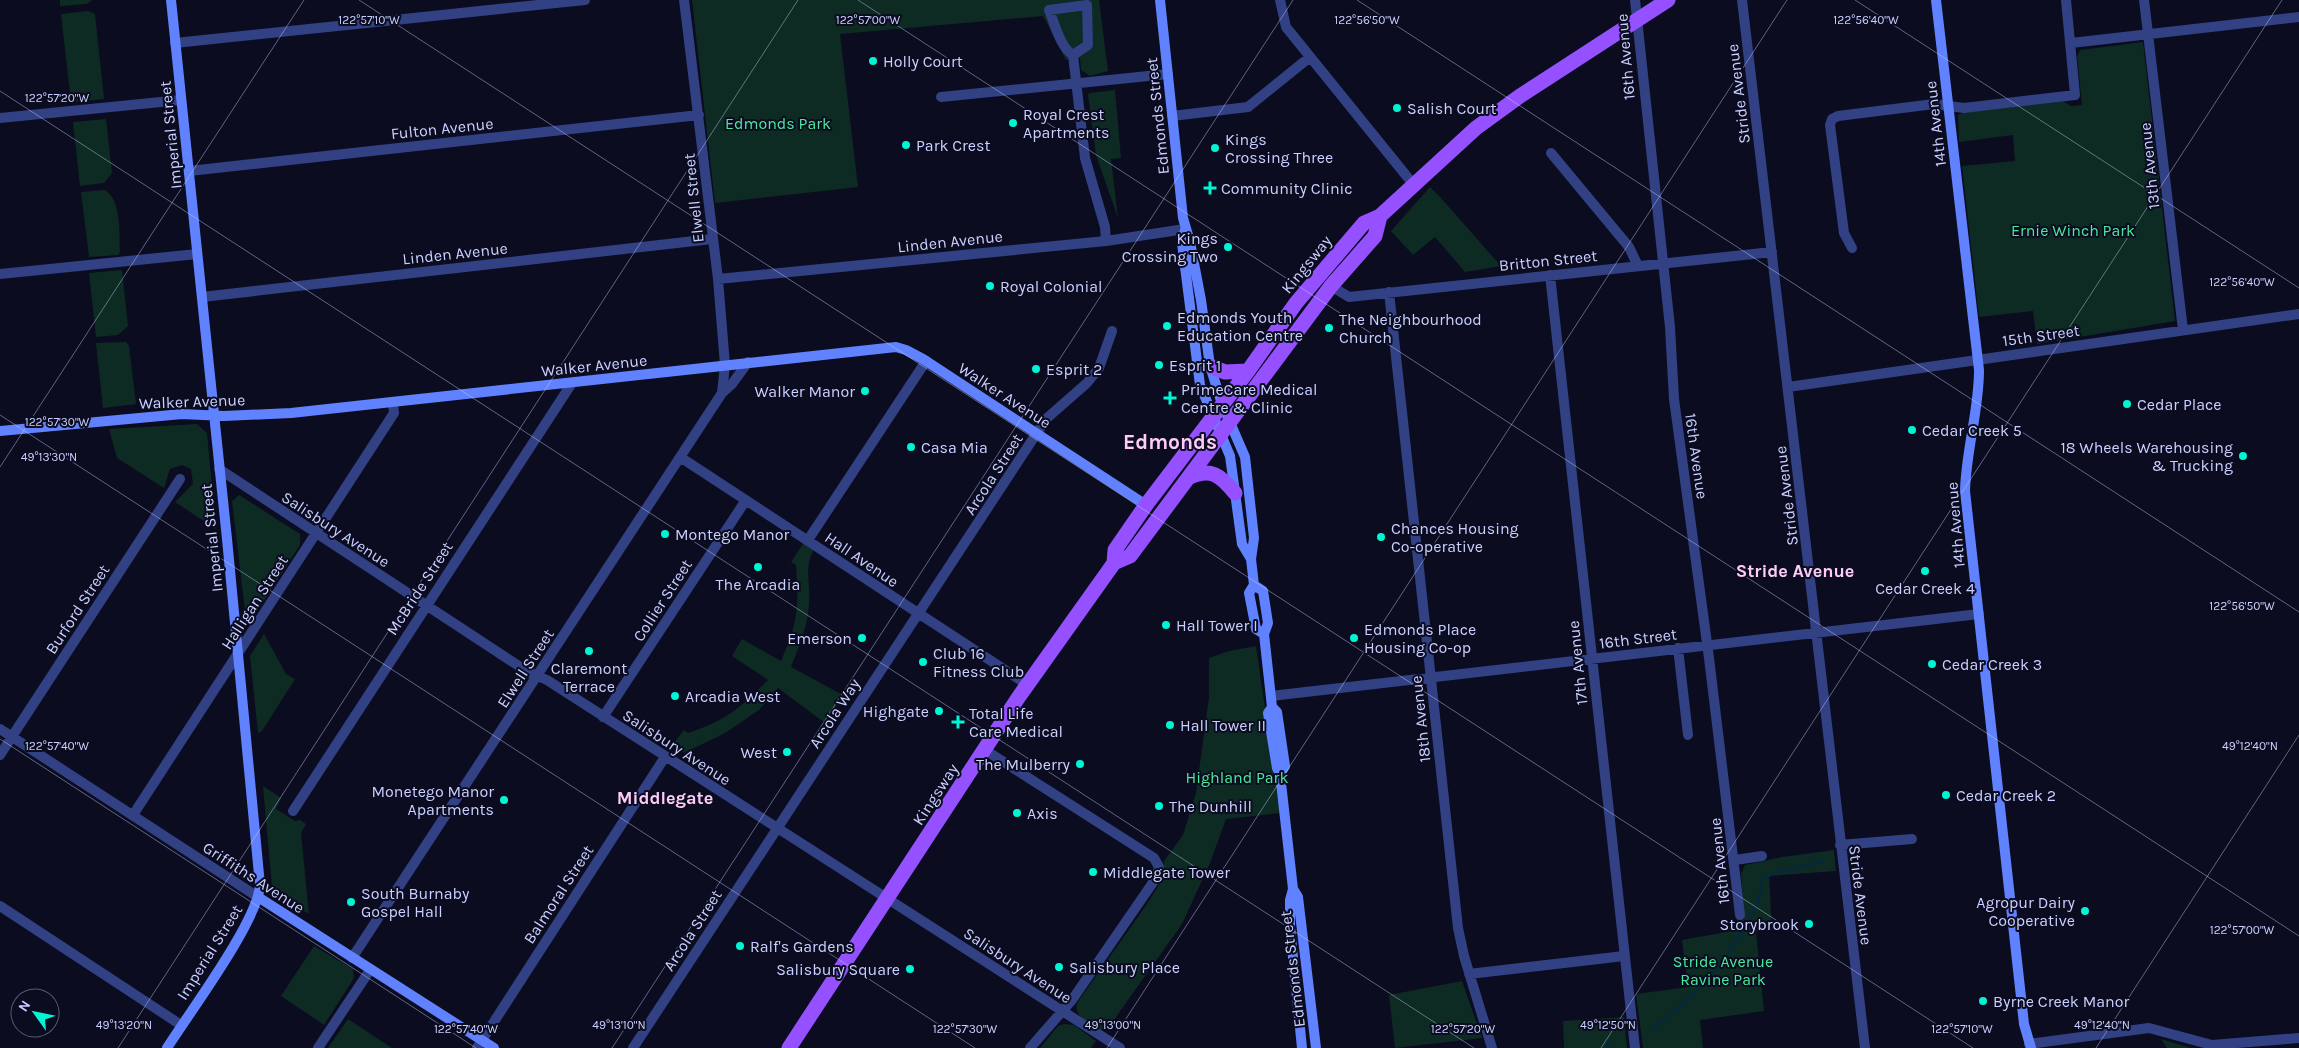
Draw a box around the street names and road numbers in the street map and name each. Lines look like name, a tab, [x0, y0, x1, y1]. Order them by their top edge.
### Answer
street label: 16th Avenue	[1612, 13, 1639, 101]
street label: Stride Avenue	[1723, 43, 1754, 145]
street label: Edmonds Street	[1142, 57, 1173, 175]
street label: Imperial Street	[155, 80, 186, 190]
street label: 14th Avenue	[1921, 80, 1950, 168]
street label: Fulton Avenue	[390, 114, 494, 143]
street label: 13th Avenue	[2136, 122, 2163, 210]
street label: Elwell Street	[679, 152, 708, 244]
street label: Linden Avenue	[896, 227, 1004, 256]
street label: Kingsway	[1277, 231, 1336, 297]
street label: Linden Avenue	[401, 239, 509, 268]
street label: Britton Street	[1498, 246, 1598, 275]
street label: 15th Street	[2001, 321, 2081, 350]
street label: Walker Avenue	[540, 350, 648, 381]
street label: Walker Avenue	[955, 358, 1055, 432]
street label: Walker Avenue	[138, 390, 246, 413]
street label: 16th Avenue	[1681, 412, 1712, 500]
street label: Arcola Street	[960, 430, 1027, 518]
street label: Stride Avenue	[1771, 445, 1802, 547]
street label: 14th Avenue	[1942, 481, 1969, 569]
street label: Imperial Street	[196, 483, 227, 593]
street label: Salisbury Avenue	[278, 487, 393, 571]
street label: Hall Avenue	[821, 528, 902, 591]
street label: McBride Street	[382, 538, 457, 639]
street label: Halligan Street	[217, 552, 292, 653]
street label: Collier Street	[629, 556, 696, 645]
street label: Burford Street	[42, 561, 113, 657]
street label: 17th Avenue	[1564, 620, 1591, 706]
street label: 16th Street	[1598, 624, 1678, 653]
street label: Elwell Street	[493, 625, 558, 711]
street label: Arcola Way	[805, 674, 864, 752]
street label: 18th Avenue	[1406, 675, 1435, 763]
street label: Salisbury Avenue	[619, 705, 734, 789]
street label: Kingsway	[909, 760, 963, 829]
street label: 16th Avenue	[1706, 817, 1733, 905]
street label: Griffiths Avenue	[199, 838, 308, 917]
street label: Balmoral Street	[519, 841, 597, 947]
street label: Stride Avenue	[1845, 844, 1876, 946]
street label: Arcola Street	[659, 886, 726, 974]
street label: Imperial Street	[173, 901, 246, 1003]
street label: Edmonds Street	[1276, 909, 1309, 1028]
street label: Salisbury Avenue	[960, 923, 1075, 1007]

